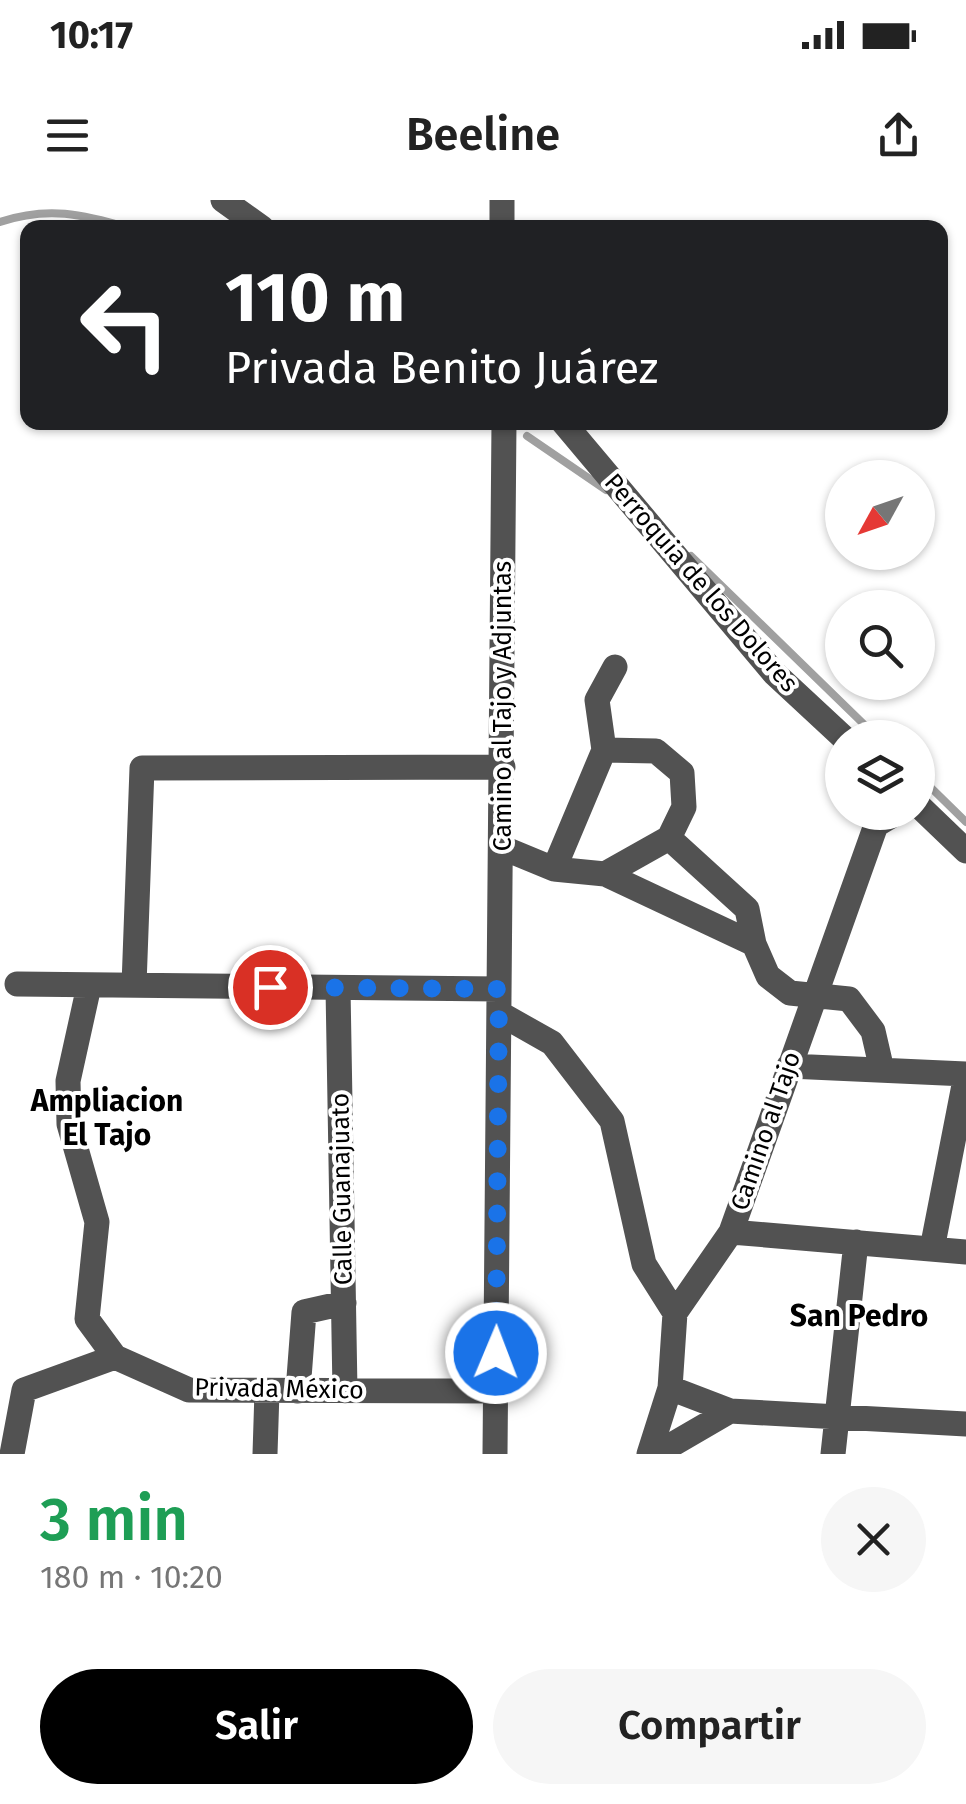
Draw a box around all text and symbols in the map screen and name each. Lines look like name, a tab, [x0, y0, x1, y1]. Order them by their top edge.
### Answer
text: 10:17	[50, 12, 133, 58]
icon: menu	[40, 108, 95, 163]
text: Beeline	[406, 108, 560, 162]
icon: share	[871, 108, 926, 163]
text: 110 m	[225, 256, 405, 340]
icon: left	[60, 260, 190, 390]
text: Privada Benito Juárez	[225, 341, 659, 395]
north arrow	[825, 460, 935, 570]
map controls	[825, 460, 935, 830]
street label: Perroquia de los Dolores	[598, 468, 804, 698]
street label: Camino al Tajo y Adjuntas	[488, 561, 518, 851]
button: search	[825, 590, 935, 700]
button: layers	[825, 720, 935, 830]
pin	[228, 945, 313, 1030]
icon: arrive	[243, 960, 298, 1015]
street label: Camino al Tajo	[725, 1048, 807, 1214]
district label: Ampliacion El Tajo	[30, 1083, 183, 1153]
street label: Calle Guanajuato	[325, 1093, 359, 1285]
district label: San Pedro	[790, 1298, 928, 1334]
position arrow	[444, 1301, 548, 1405]
street label: Privada México	[194, 1373, 364, 1405]
text: 3 min	[40, 1484, 188, 1556]
button: close	[821, 1487, 926, 1592]
text: 180 m · 10:20	[40, 1558, 223, 1596]
button: Salir	[40, 1669, 473, 1784]
button: Compartir	[493, 1669, 926, 1784]

